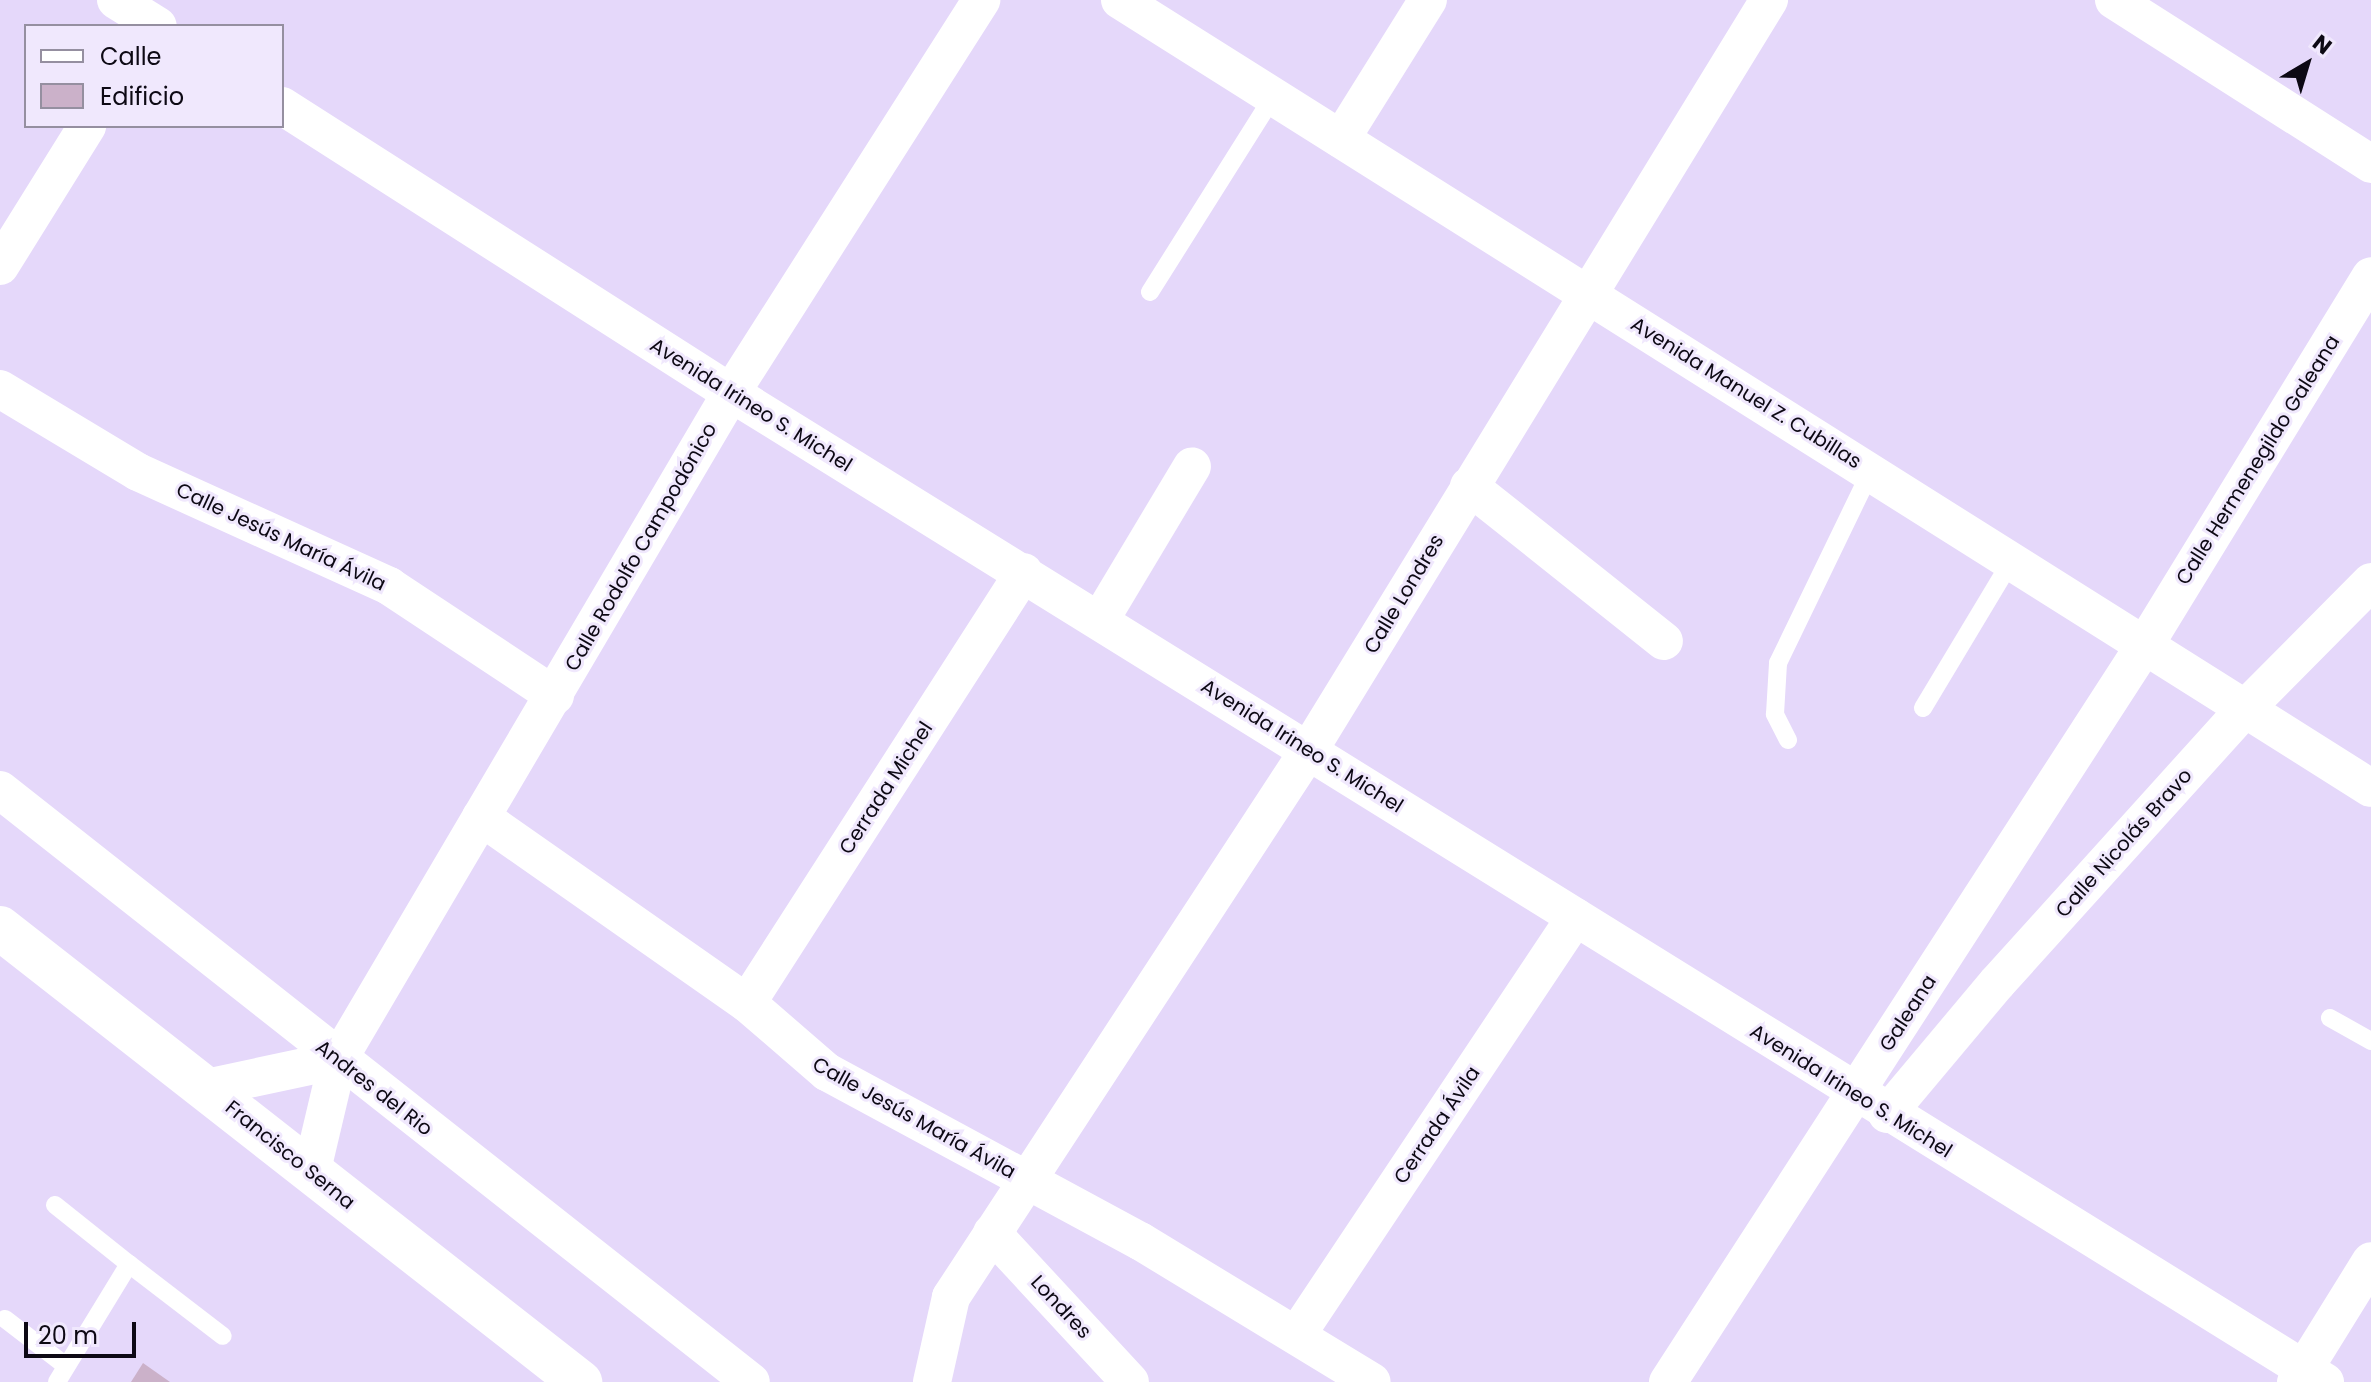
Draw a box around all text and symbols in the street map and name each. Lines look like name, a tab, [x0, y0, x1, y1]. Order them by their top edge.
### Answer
legend	[24, 24, 284, 128]
north arrow	[2267, 24, 2347, 104]
text: N	[2306, 27, 2338, 62]
text: Calle	[100, 40, 161, 73]
text: Edificio	[100, 80, 184, 113]
street label: Avenida Manuel Z. Cubillas	[1626, 312, 1866, 474]
street label: Calle Hermenegildo Galeana	[2171, 331, 2345, 589]
street label: Avenida Irineo S. Michel	[646, 333, 856, 477]
street label: Calle Rodolfo Campodónico	[560, 419, 722, 675]
street label: Calle Jesús María Ávila	[172, 478, 390, 596]
street label: Calle Londres	[1359, 530, 1449, 658]
street label: Avenida Irineo S. Michel	[1197, 674, 1407, 818]
street label: Cerrada Michel	[834, 717, 938, 859]
street label: Calle Nicolás Bravo	[2051, 764, 2197, 922]
street label: Galeana	[1874, 970, 1942, 1056]
street label: Avenida Irineo S. Michel	[1746, 1019, 1956, 1163]
street label: Andres del Rio	[311, 1035, 437, 1141]
street label: Calle Jesús María Ávila	[808, 1052, 1020, 1184]
street label: Cerrada Ávila	[1389, 1062, 1485, 1188]
street label: Francisco Serna	[220, 1095, 360, 1215]
street label: Londres	[1026, 1270, 1096, 1344]
scale bar	[28, 1306, 140, 1356]
text: 20 m	[38, 1319, 98, 1352]

